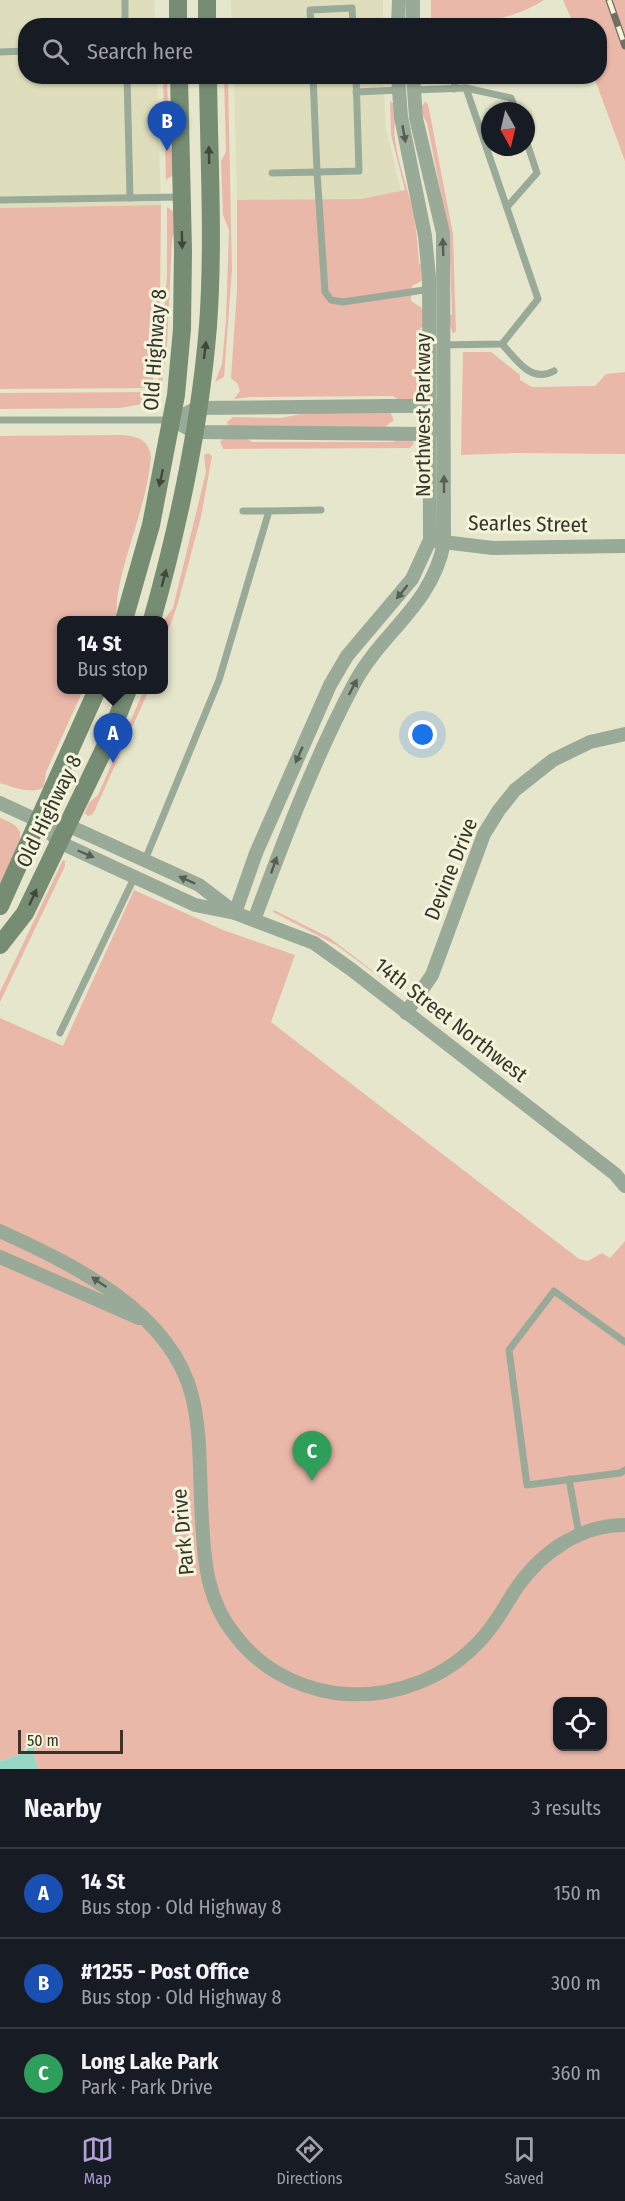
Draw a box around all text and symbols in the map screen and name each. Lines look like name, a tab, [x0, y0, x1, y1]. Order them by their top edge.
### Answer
search box	[18, 18, 607, 84]
icon: search	[39, 35, 72, 68]
text: Search here	[87, 38, 193, 65]
pin: B	[148, 102, 186, 151]
north arrow	[481, 102, 535, 156]
one-way arrow	[400, 125, 409, 144]
one-way arrow	[204, 146, 214, 165]
one-way arrow	[178, 230, 187, 249]
one-way arrow	[438, 238, 448, 257]
street label: Old Highway 8	[138, 288, 172, 412]
street label: Northwest Parkway	[410, 332, 436, 497]
one-way arrow	[200, 340, 210, 359]
one-way arrow	[156, 468, 165, 487]
one-way arrow	[439, 475, 449, 494]
street label: Searles Street	[468, 510, 588, 538]
one-way arrow	[159, 569, 169, 588]
one-way arrow	[397, 584, 409, 599]
popup	[57, 616, 168, 694]
text: 14 St	[77, 630, 122, 657]
text: Bus stop	[77, 657, 148, 681]
one-way arrow	[348, 678, 358, 695]
pin: A	[94, 714, 132, 763]
your location	[408, 720, 437, 749]
one-way arrow	[294, 746, 304, 764]
street label: Old Highway 8	[11, 750, 87, 872]
street label: Devine Drive	[419, 814, 483, 924]
one-way arrow	[77, 849, 95, 859]
one-way arrow	[269, 855, 279, 873]
one-way arrow	[179, 875, 196, 884]
one-way arrow	[28, 888, 38, 906]
street label: 14th Street Northwest	[369, 952, 533, 1088]
one-way arrow	[91, 1277, 107, 1288]
pin: C	[292, 1432, 332, 1481]
street label: Park Drive	[166, 1488, 200, 1576]
map controls	[553, 1697, 607, 1751]
button: locate	[553, 1697, 607, 1751]
scale bar	[18, 1727, 123, 1754]
text: 50 m	[27, 1731, 59, 1750]
text: Nearby	[24, 1793, 101, 1824]
text: 3 results	[532, 1796, 601, 1820]
text: 14 St	[81, 1868, 125, 1895]
text: A	[38, 1881, 49, 1905]
text: 150 m	[554, 1881, 601, 1905]
text: Bus stop · Old Highway 8	[81, 1895, 281, 1919]
text: #1255 - Post Office	[81, 1958, 249, 1985]
text: B	[38, 1971, 49, 1995]
text: 300 m	[551, 1971, 601, 1995]
text: Bus stop · Old Highway 8	[81, 1985, 281, 2009]
text: Long Lake Park	[81, 2048, 218, 2075]
text: C	[38, 2061, 49, 2085]
text: 360 m	[552, 2061, 601, 2085]
text: Park · Park Drive	[81, 2075, 213, 2099]
tab: Map	[81, 2133, 114, 2188]
tab: Directions	[276, 2133, 343, 2188]
tab: Saved	[505, 2133, 544, 2188]

